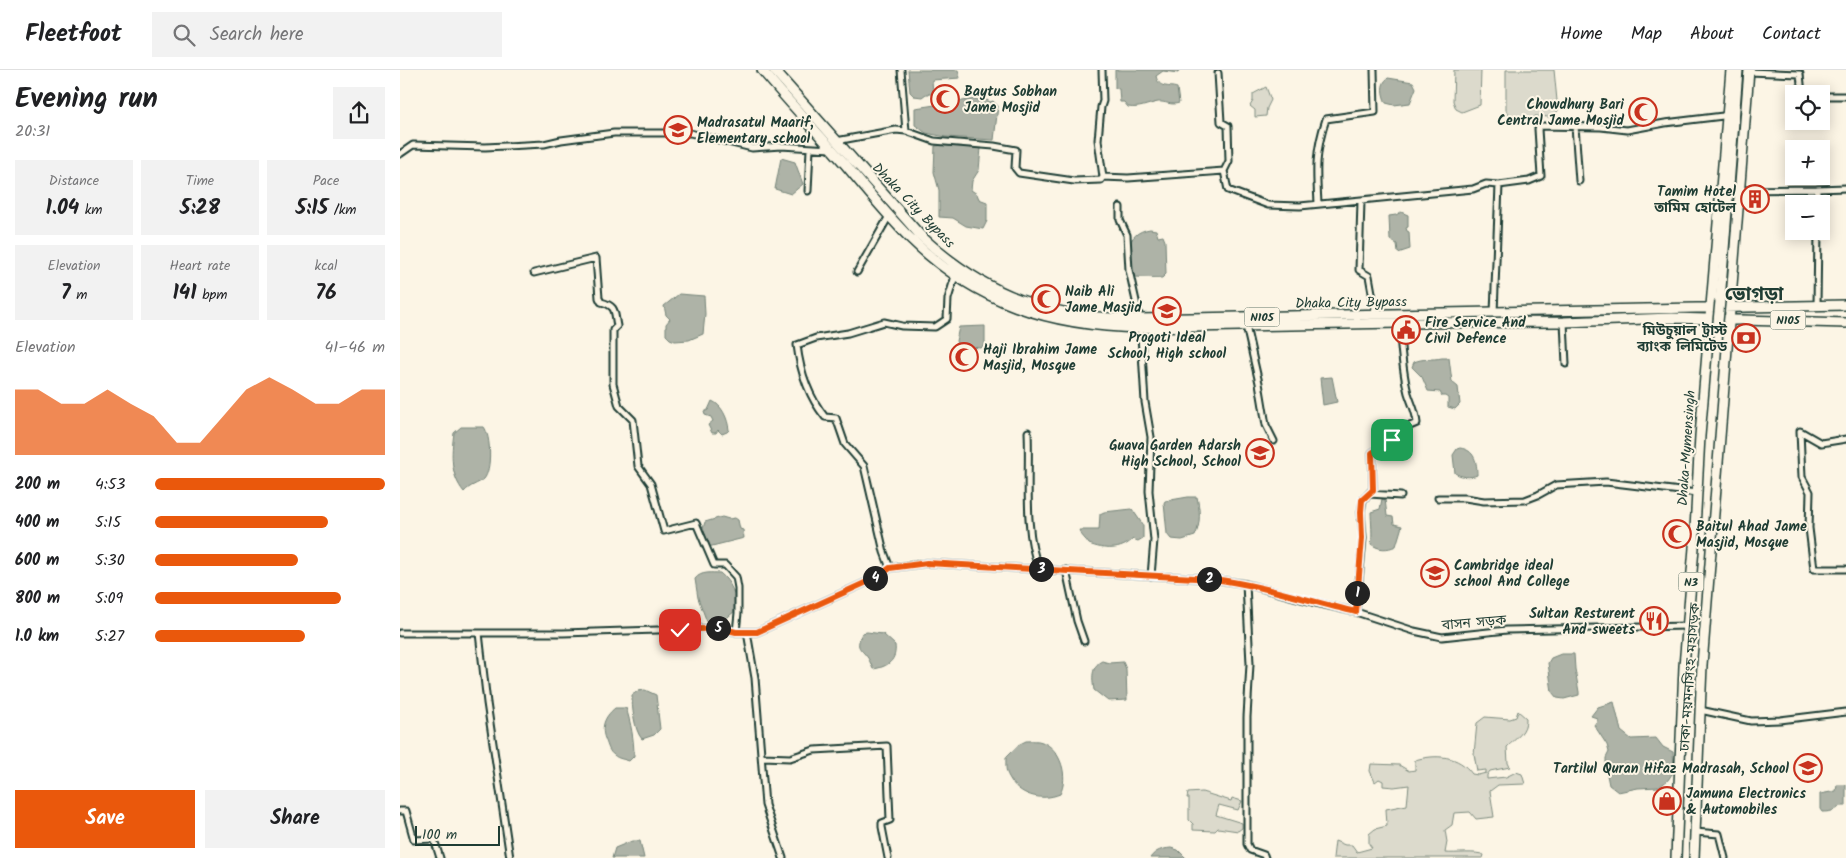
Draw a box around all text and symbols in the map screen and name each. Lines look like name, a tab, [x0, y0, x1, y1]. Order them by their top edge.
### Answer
search box	[152, 12, 502, 57]
text: Fleetfoot	[25, 15, 122, 54]
text: Search here	[210, 20, 303, 50]
text: Home	[1560, 20, 1603, 49]
text: Map	[1631, 20, 1662, 49]
text: About	[1690, 20, 1734, 49]
text: Contact	[1762, 20, 1821, 49]
icon: search	[170, 21, 198, 49]
text: Evening run	[15, 77, 158, 122]
place label: Baytus Sobhan Jame Mosjid	[964, 81, 1057, 119]
mosque icon: Baytus Sobhan Jame Mosjid	[930, 84, 960, 114]
map controls	[1785, 85, 1830, 240]
button: locate	[1785, 85, 1830, 130]
button: share	[333, 87, 385, 139]
place label: Chowdhury Bari Central Jame Mosjid	[1497, 94, 1624, 132]
mosque icon: Chowdhury Bari Central Jame Mosjid	[1628, 97, 1658, 127]
place label: Madrasatul Maarif, Elementary school	[697, 112, 814, 150]
school or university icon: Madrasatul Maarif, Elementary school	[663, 115, 693, 145]
text: 20:31	[15, 119, 50, 144]
button: +	[1785, 140, 1830, 185]
street label: Dhaka City Bypass	[867, 158, 960, 254]
text: Distance	[49, 170, 99, 192]
text: Time	[186, 170, 214, 192]
text: Pace	[313, 170, 339, 192]
place label: Tamim Hotel তামিম হোটেল	[1653, 181, 1736, 219]
building icon: Tamim Hotel তামিম হোটেল	[1740, 184, 1770, 214]
text: 1.04	[46, 192, 79, 225]
text: 5:28	[180, 192, 220, 225]
text: 5:15	[295, 192, 328, 225]
button: −	[1785, 195, 1830, 240]
text: km	[79, 199, 102, 221]
text: /km	[328, 199, 357, 221]
text: Elevation	[48, 255, 100, 277]
text: Heart rate	[170, 255, 230, 277]
text: kcal	[315, 255, 337, 277]
text: 7	[61, 277, 71, 310]
text: 141	[173, 277, 197, 310]
text: 76	[315, 277, 337, 310]
district label: ভোগড়া	[1725, 280, 1784, 310]
place label: Naib Ali Jame Masjid	[1065, 281, 1142, 319]
text: m	[71, 284, 87, 306]
text: bpm	[197, 284, 227, 306]
mosque icon: Naib Ali Jame Masjid	[1031, 284, 1061, 314]
street label: Dhaka City Bypass	[1295, 291, 1407, 315]
school or university icon: Progoti Ideal School, High school	[1152, 296, 1182, 326]
road number: N105	[1244, 308, 1280, 326]
road number: N105	[1770, 310, 1806, 330]
place label: Fire Service And Civil Defence	[1425, 312, 1526, 350]
public building icon: Fire Service And Civil Defence	[1391, 315, 1421, 345]
place label: মিউচুয়াল ট্রাস্ট ব্যাংক লিমিটেড	[1636, 320, 1728, 358]
bank icon: মিউচুয়াল ট্রাস্ট ব্যাংক লিমিটেড	[1731, 323, 1761, 353]
place label: Progoti Ideal School, High school	[1108, 327, 1227, 365]
text: Elevation	[15, 335, 76, 360]
text: 41–46 m	[325, 335, 385, 360]
place label: Haji Ibrahim Jame Masjid, Mosque	[983, 339, 1097, 377]
mosque icon: Haji Ibrahim Jame Masjid, Mosque	[949, 342, 979, 372]
street label: Dhaka-Mymensingh	[1672, 389, 1702, 507]
pin	[1371, 419, 1413, 461]
icon: arrive	[1378, 426, 1406, 454]
place label: Guava Garden Adarsh High School, School	[1109, 435, 1241, 473]
school or university icon: Guava Garden Adarsh High School, School	[1245, 438, 1275, 468]
text: 200 m	[15, 472, 60, 497]
text: 4:53	[95, 472, 125, 497]
text: 400 m	[15, 510, 59, 535]
text: 5:15	[95, 510, 121, 535]
place label: Baitul Ahad Jame Masjid, Mosque	[1696, 516, 1807, 554]
mosque icon: Baitul Ahad Jame Masjid, Mosque	[1662, 519, 1692, 549]
text: 600 m	[15, 548, 59, 573]
text: 5:30	[95, 548, 125, 573]
place label: Cambridge ideal school And College	[1454, 555, 1570, 593]
pin: 3	[1028, 556, 1054, 582]
text: 3	[1038, 558, 1045, 580]
school or university icon: Cambridge ideal school And College	[1420, 558, 1450, 588]
pin: 4	[862, 566, 888, 590]
pin: 2	[1196, 566, 1222, 592]
text: 4	[872, 567, 879, 589]
text: 2	[1205, 568, 1214, 590]
road number: N3	[1678, 572, 1704, 592]
pin: 1	[1344, 580, 1370, 606]
text: 1	[1355, 582, 1360, 604]
text: 800 m	[15, 586, 60, 611]
text: 5:09	[95, 586, 123, 611]
street label: ঢাকা-ময়মনসিংহ মহাসড়ক	[1674, 601, 1706, 753]
place label: Sultan Resturent And sweets	[1529, 603, 1636, 641]
restaurant icon: Sultan Resturent And sweets	[1639, 606, 1669, 636]
pin	[659, 609, 701, 651]
street label: বাসন সড়ক	[1440, 609, 1508, 637]
icon: check	[666, 616, 694, 644]
pin: 5	[706, 616, 730, 640]
text: 5	[715, 617, 722, 639]
text: 1.0 km	[15, 624, 59, 649]
text: 5:27	[95, 624, 124, 649]
school or university icon: Tartilul Quran Hifaz Madrasah, School	[1793, 753, 1823, 783]
place label: Tartilul Quran Hifaz Madrasah, School	[1553, 758, 1789, 780]
place label: Jamuna Electronics & Automobiles	[1686, 783, 1807, 821]
shop icon: Jamuna Electronics & Automobiles	[1652, 786, 1682, 816]
button: Save	[15, 790, 195, 848]
button: Share	[205, 790, 385, 848]
scale bar	[415, 823, 500, 846]
text: 100 m	[422, 824, 457, 846]

